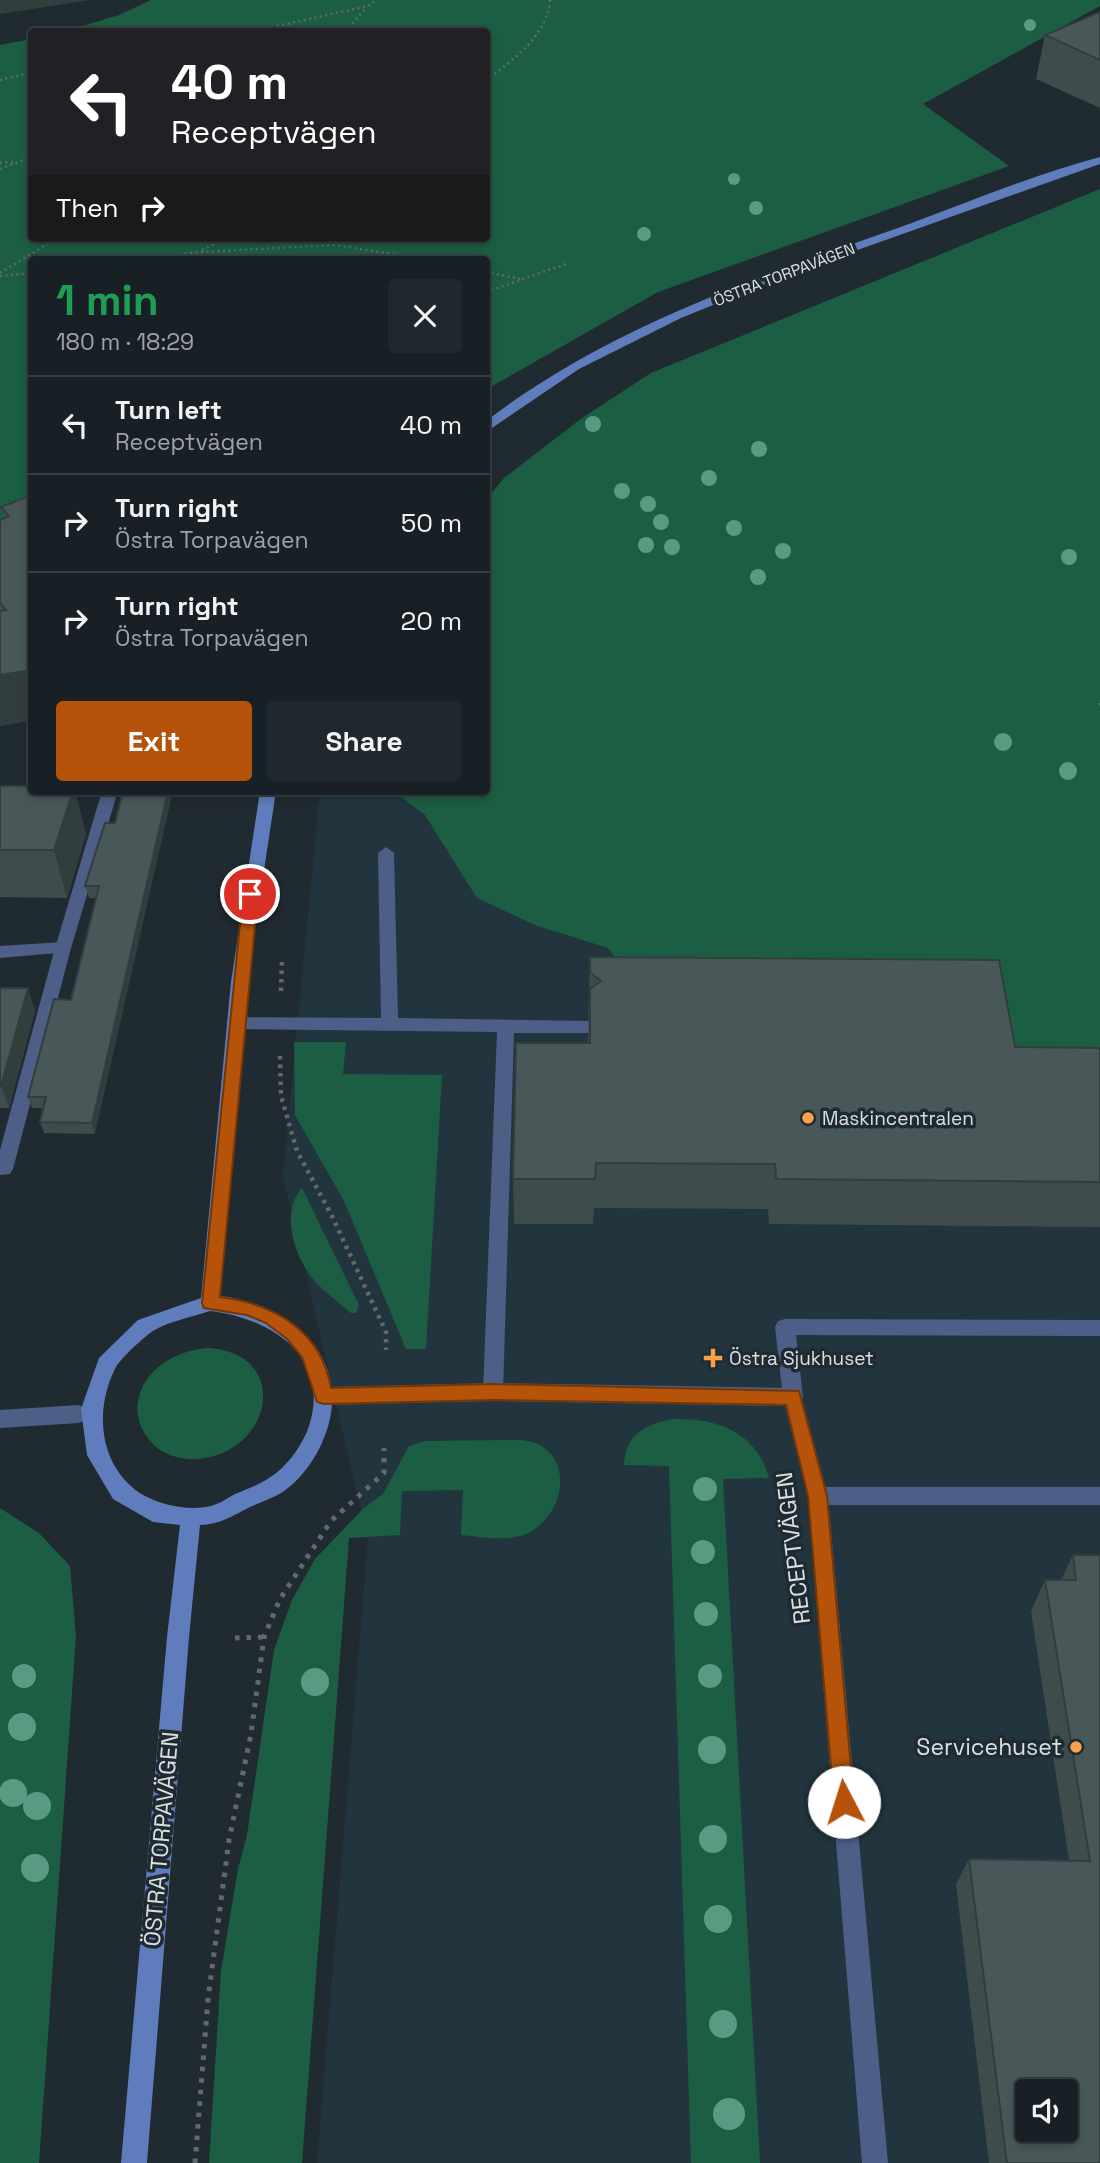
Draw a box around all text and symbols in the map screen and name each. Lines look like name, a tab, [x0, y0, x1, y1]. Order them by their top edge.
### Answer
text: 40 m	[171, 51, 288, 113]
icon: left	[56, 56, 147, 147]
text: Receptvägen	[171, 112, 377, 152]
icon: right	[133, 189, 171, 227]
text: Then	[56, 191, 119, 225]
street label: ÖSTRA TORPAVÄGEN	[710, 238, 858, 311]
text: 1 min	[56, 274, 159, 327]
button: close	[388, 279, 462, 353]
text: 180 m · 18:29	[56, 327, 194, 357]
text: Turn left	[115, 393, 222, 427]
icon: left	[56, 406, 94, 444]
text: 40 m	[400, 408, 462, 442]
text: Receptvägen	[115, 427, 263, 457]
text: Turn right	[115, 491, 239, 525]
icon: right	[56, 504, 94, 542]
text: 50 m	[401, 506, 462, 540]
text: Östra Torpavägen	[115, 525, 309, 555]
text: Turn right	[115, 589, 239, 623]
icon: right	[56, 602, 94, 640]
text: 20 m	[401, 604, 462, 638]
text: Östra Torpavägen	[115, 623, 309, 653]
button: Exit	[56, 701, 252, 781]
button: Share	[266, 701, 462, 781]
pin	[220, 864, 280, 924]
icon: arrive	[231, 875, 269, 913]
place label: Maskincentralen	[822, 1106, 974, 1131]
marker: Maskincentralen	[800, 1110, 816, 1126]
place label: Östra Sjukhuset	[729, 1346, 874, 1371]
marker: Östra Sjukhuset	[703, 1348, 723, 1368]
street label: RECEPTVÄGEN	[769, 1470, 817, 1626]
street label: ÖSTRA TORPAVÄGEN	[137, 1730, 185, 1948]
place label: Servicehuset	[916, 1732, 1062, 1762]
marker: Servicehuset	[1068, 1739, 1084, 1755]
position arrow	[807, 1765, 881, 1839]
map controls	[1015, 2079, 1078, 2142]
button: sound	[1015, 2079, 1078, 2142]

